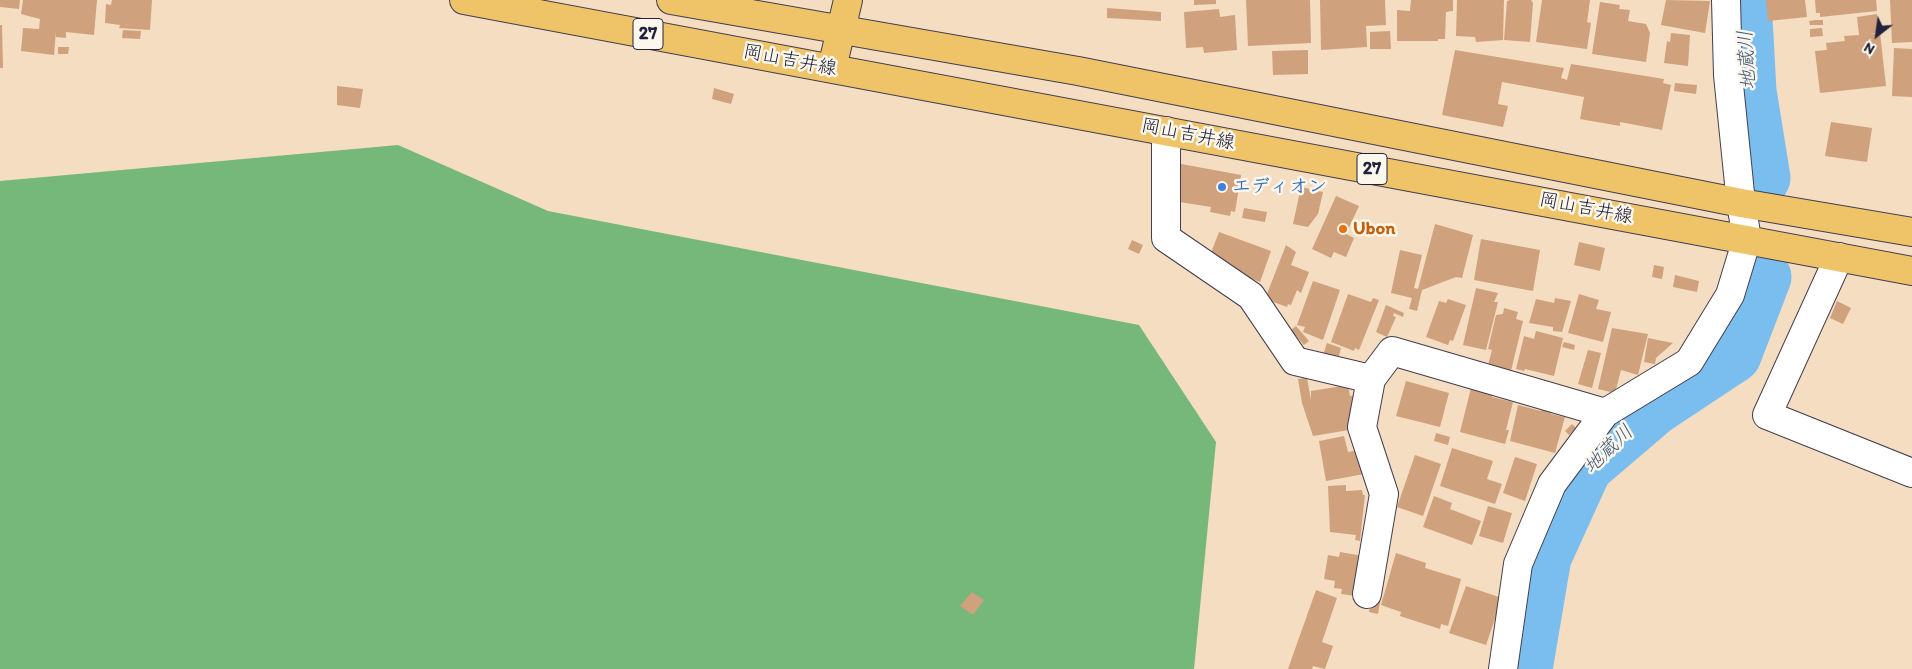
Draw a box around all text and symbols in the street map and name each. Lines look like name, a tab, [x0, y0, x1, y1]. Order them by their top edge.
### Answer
north arrow	[1852, 10, 1902, 60]
road number: 27	[633, 18, 663, 50]
water label: 地蔵川	[1734, 29, 1762, 91]
text: N	[1861, 39, 1878, 58]
street label: 岡山吉井線	[741, 41, 839, 81]
street label: 岡山吉井線	[1139, 115, 1237, 155]
road number: 27	[1357, 153, 1387, 184]
place label: エディオン	[1232, 176, 1327, 198]
marker: エディオン	[1216, 181, 1228, 193]
street label: 岡山吉井線	[1537, 189, 1635, 229]
place label: Ubon	[1353, 218, 1395, 240]
marker: Ubon	[1337, 223, 1349, 235]
water label: 地蔵川	[1579, 421, 1639, 479]

